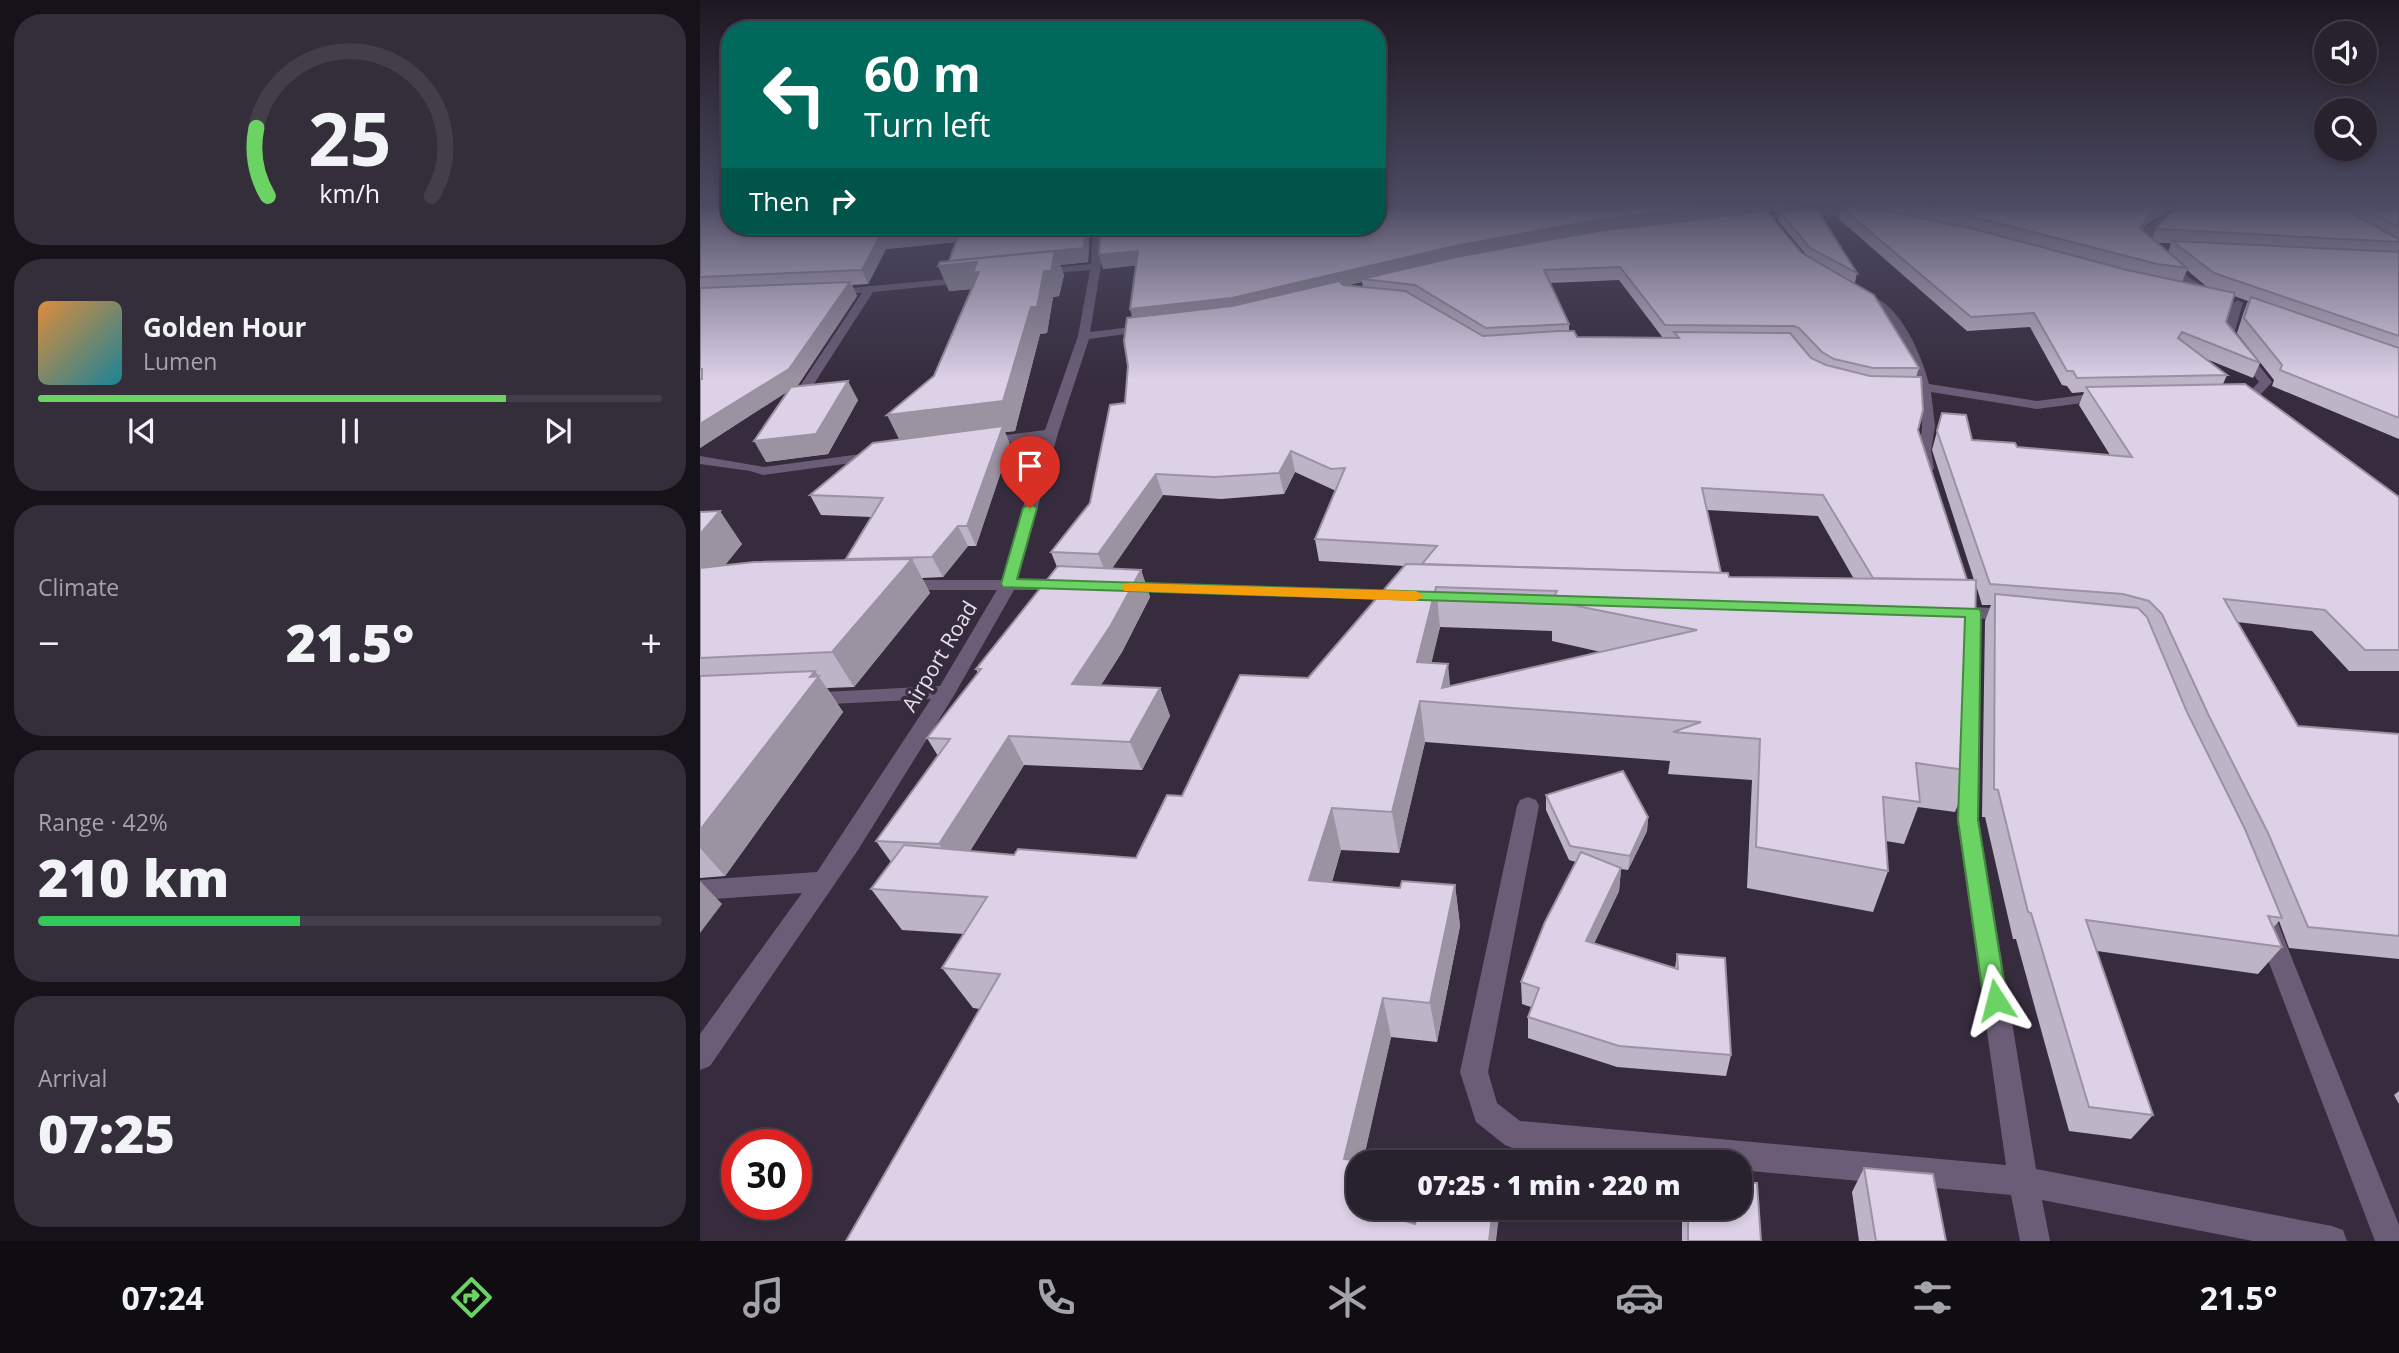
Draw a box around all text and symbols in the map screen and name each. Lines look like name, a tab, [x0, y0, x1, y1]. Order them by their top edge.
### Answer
map controls	[2314, 21, 2377, 161]
button: sound	[2314, 21, 2377, 84]
text: 60 m	[864, 40, 981, 106]
icon: left	[749, 49, 840, 140]
text: 25	[308, 88, 392, 187]
button: search	[2314, 98, 2377, 161]
text: Turn left	[864, 103, 990, 146]
text: km/h	[320, 176, 380, 210]
icon: right	[824, 182, 862, 220]
text: Then	[749, 183, 810, 219]
text: Golden Hour	[143, 309, 306, 345]
text: Lumen	[143, 345, 217, 377]
icon: previous	[123, 412, 161, 450]
icon: pause	[331, 412, 369, 450]
icon: next	[539, 412, 577, 450]
pin	[1000, 436, 1060, 508]
icon: arrive	[1011, 447, 1049, 485]
text: Climate	[38, 571, 119, 603]
street label: Airport Road	[895, 596, 983, 716]
text: 21.5°	[286, 606, 414, 677]
text: −	[38, 616, 60, 668]
text: +	[640, 616, 662, 668]
text: Range · 42%	[38, 806, 168, 838]
text: 210 km	[38, 841, 229, 912]
position arrow	[1959, 963, 2033, 1037]
text: Arrival	[38, 1062, 107, 1094]
text: 07:25	[38, 1097, 175, 1168]
speed limit sign: 30	[721, 1129, 812, 1220]
text: 07:25 · 1 min · 220 m	[1418, 1167, 1680, 1203]
icon: directions	[447, 1273, 496, 1322]
icon: music	[739, 1273, 788, 1322]
icon: phone	[1031, 1273, 1080, 1322]
icon: climate	[1323, 1273, 1372, 1322]
icon: car	[1615, 1273, 1664, 1322]
icon: filters	[1908, 1273, 1957, 1322]
text: 07:24	[122, 1276, 204, 1319]
text: 21.5°	[2200, 1276, 2277, 1319]

